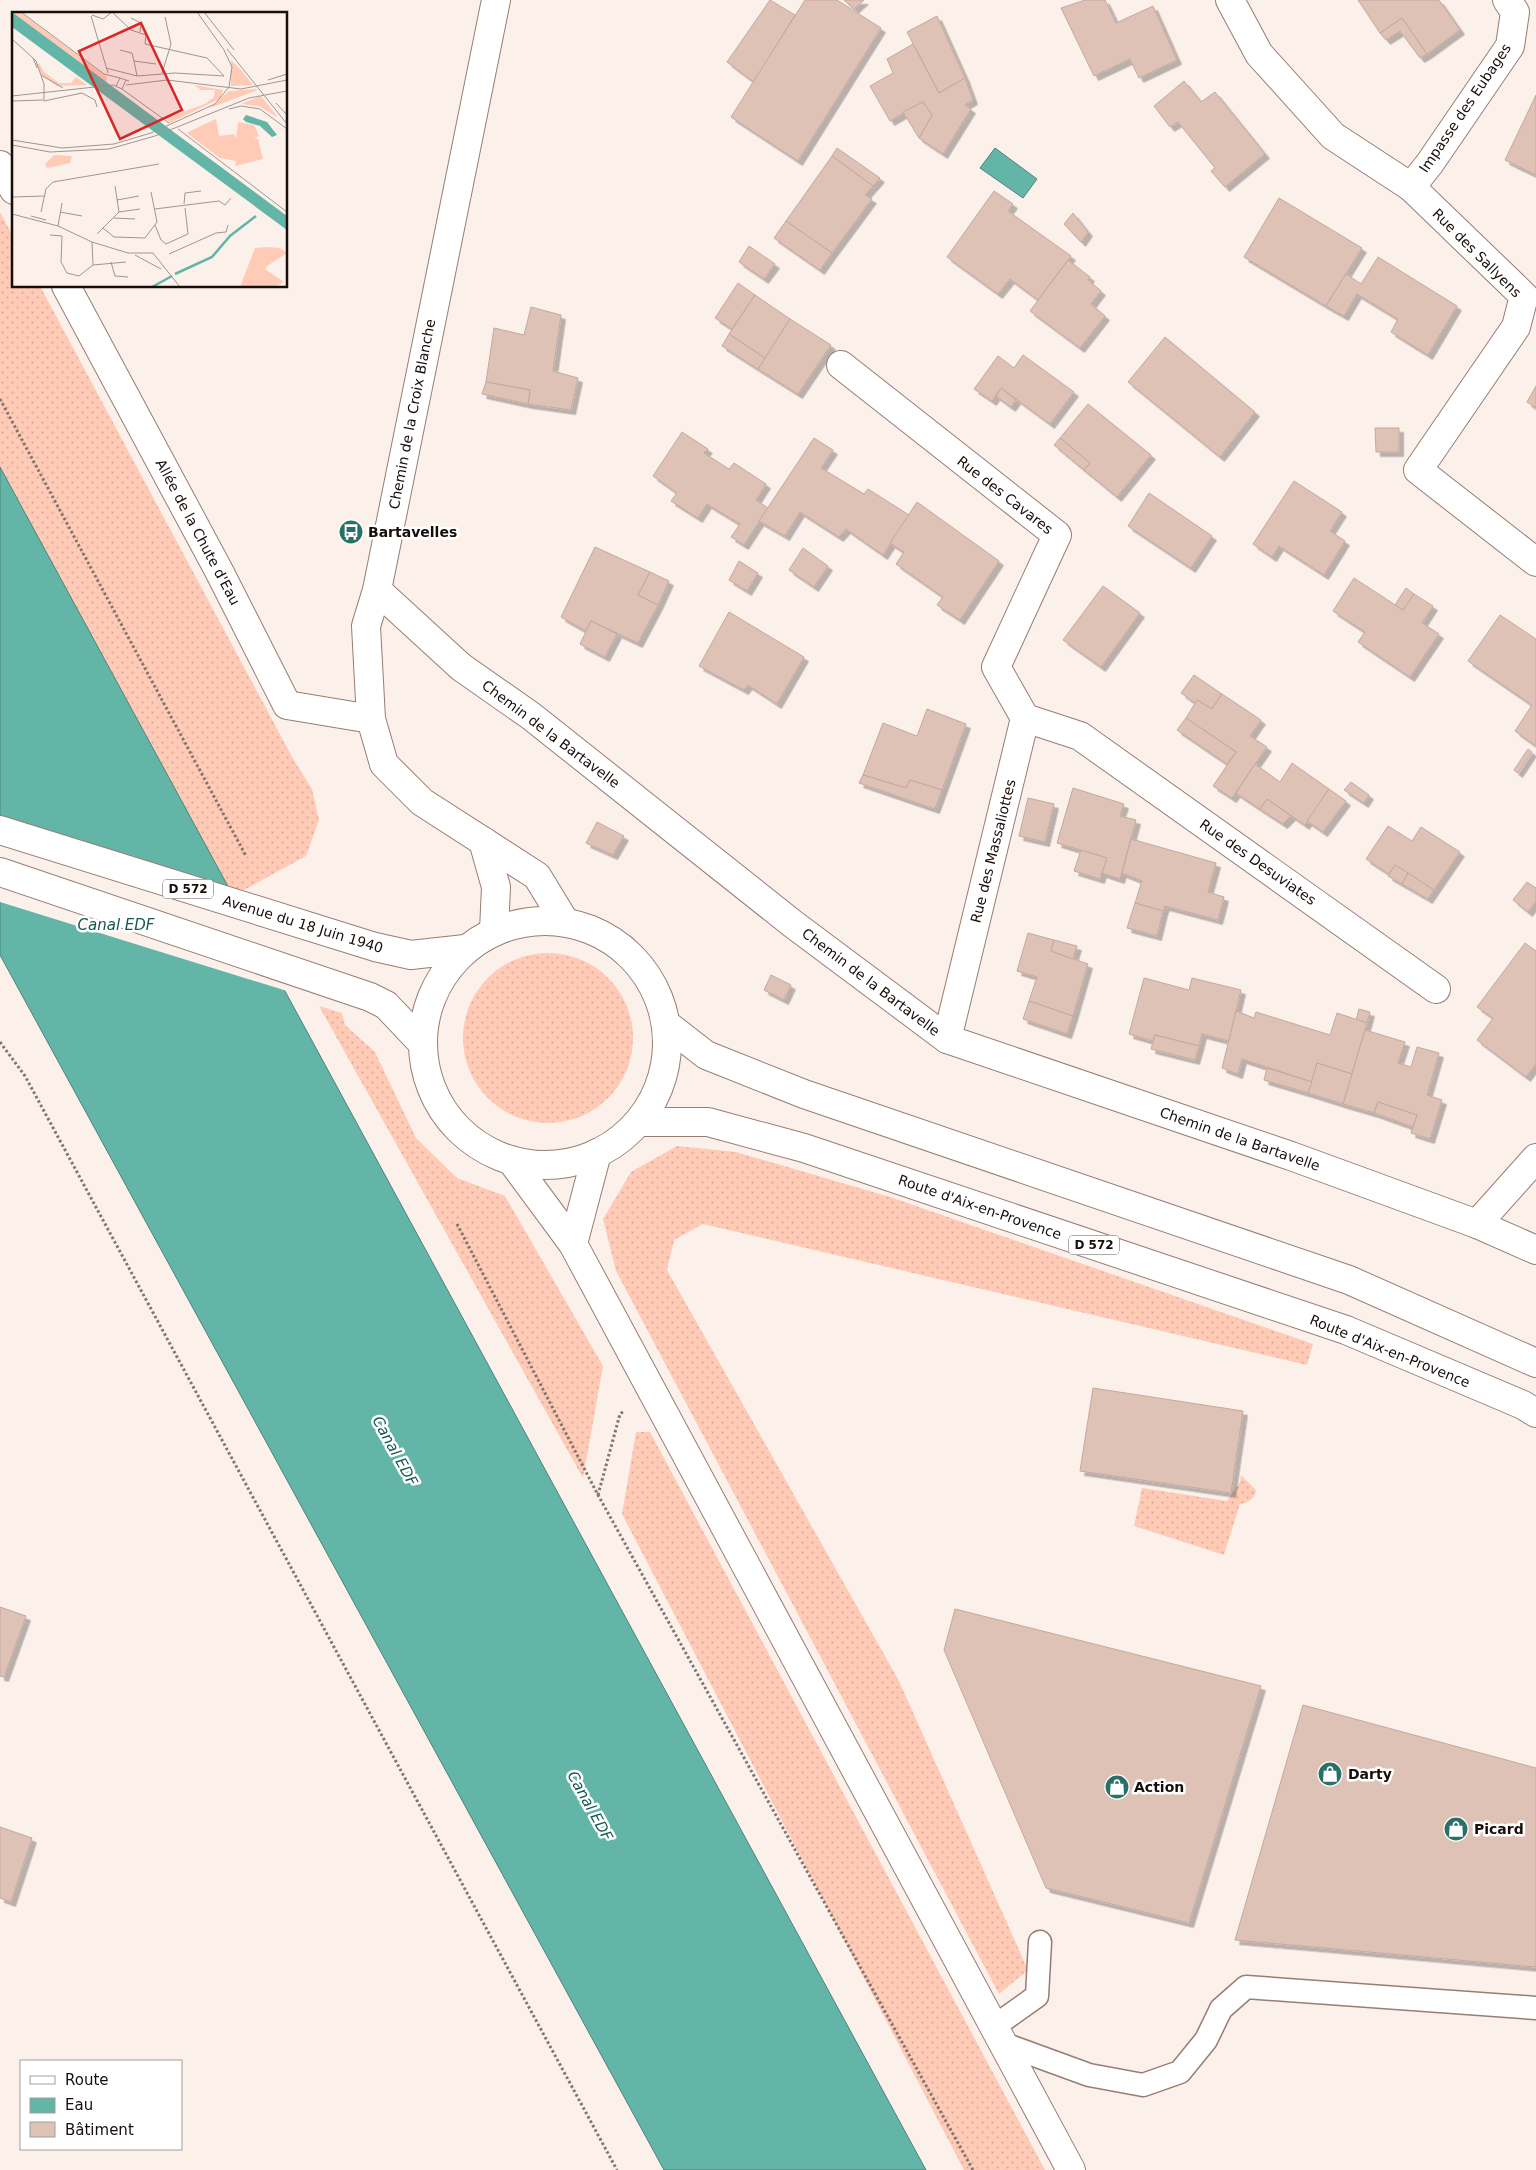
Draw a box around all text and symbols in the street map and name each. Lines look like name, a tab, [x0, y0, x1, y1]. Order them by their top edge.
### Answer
inset map	[12, 12, 288, 288]
street label: Impasse des Eubages	[1416, 40, 1514, 176]
street label: Rue des Sallyens	[1429, 205, 1525, 301]
street label: Chemin de la Croix Blanche	[386, 317, 438, 511]
street label: Rue des Cavares	[954, 453, 1056, 537]
street label: Allée de la Chute d'Eau	[153, 456, 243, 608]
bus stop icon: Bartavelles	[338, 519, 364, 545]
place label: Bartavelles	[368, 524, 457, 540]
street label: Chemin de la Bartavelle	[479, 677, 623, 791]
street label: Rue des Massaliottes	[967, 778, 1019, 924]
street label: Rue des Desuviates	[1197, 816, 1319, 908]
road number: D 572	[163, 880, 213, 899]
street label: Avenue du 18 Juin 1940	[221, 892, 385, 956]
water label: Canal EDF	[78, 916, 155, 934]
street label: Chemin de la Bartavelle	[799, 925, 943, 1039]
street label: Chemin de la Bartavelle	[1158, 1104, 1322, 1174]
street label: Route d'Aix-en-Provence	[896, 1172, 1064, 1242]
road number: D 572	[1069, 1236, 1119, 1254]
street label: Route d'Aix-en-Provence	[1308, 1311, 1472, 1391]
water label: Canal EDF	[368, 1413, 422, 1489]
shop icon: Darty	[1317, 1761, 1343, 1787]
place label: Darty	[1348, 1766, 1392, 1782]
water label: Canal EDF	[563, 1768, 617, 1844]
shop icon: Action	[1104, 1774, 1130, 1800]
place label: Action	[1134, 1779, 1184, 1795]
shop icon: Picard	[1443, 1816, 1469, 1842]
place label: Picard	[1474, 1821, 1524, 1837]
legend	[20, 2060, 182, 2150]
text: Route	[65, 2071, 109, 2089]
text: Eau	[65, 2096, 93, 2114]
text: Bâtiment	[65, 2121, 134, 2139]

